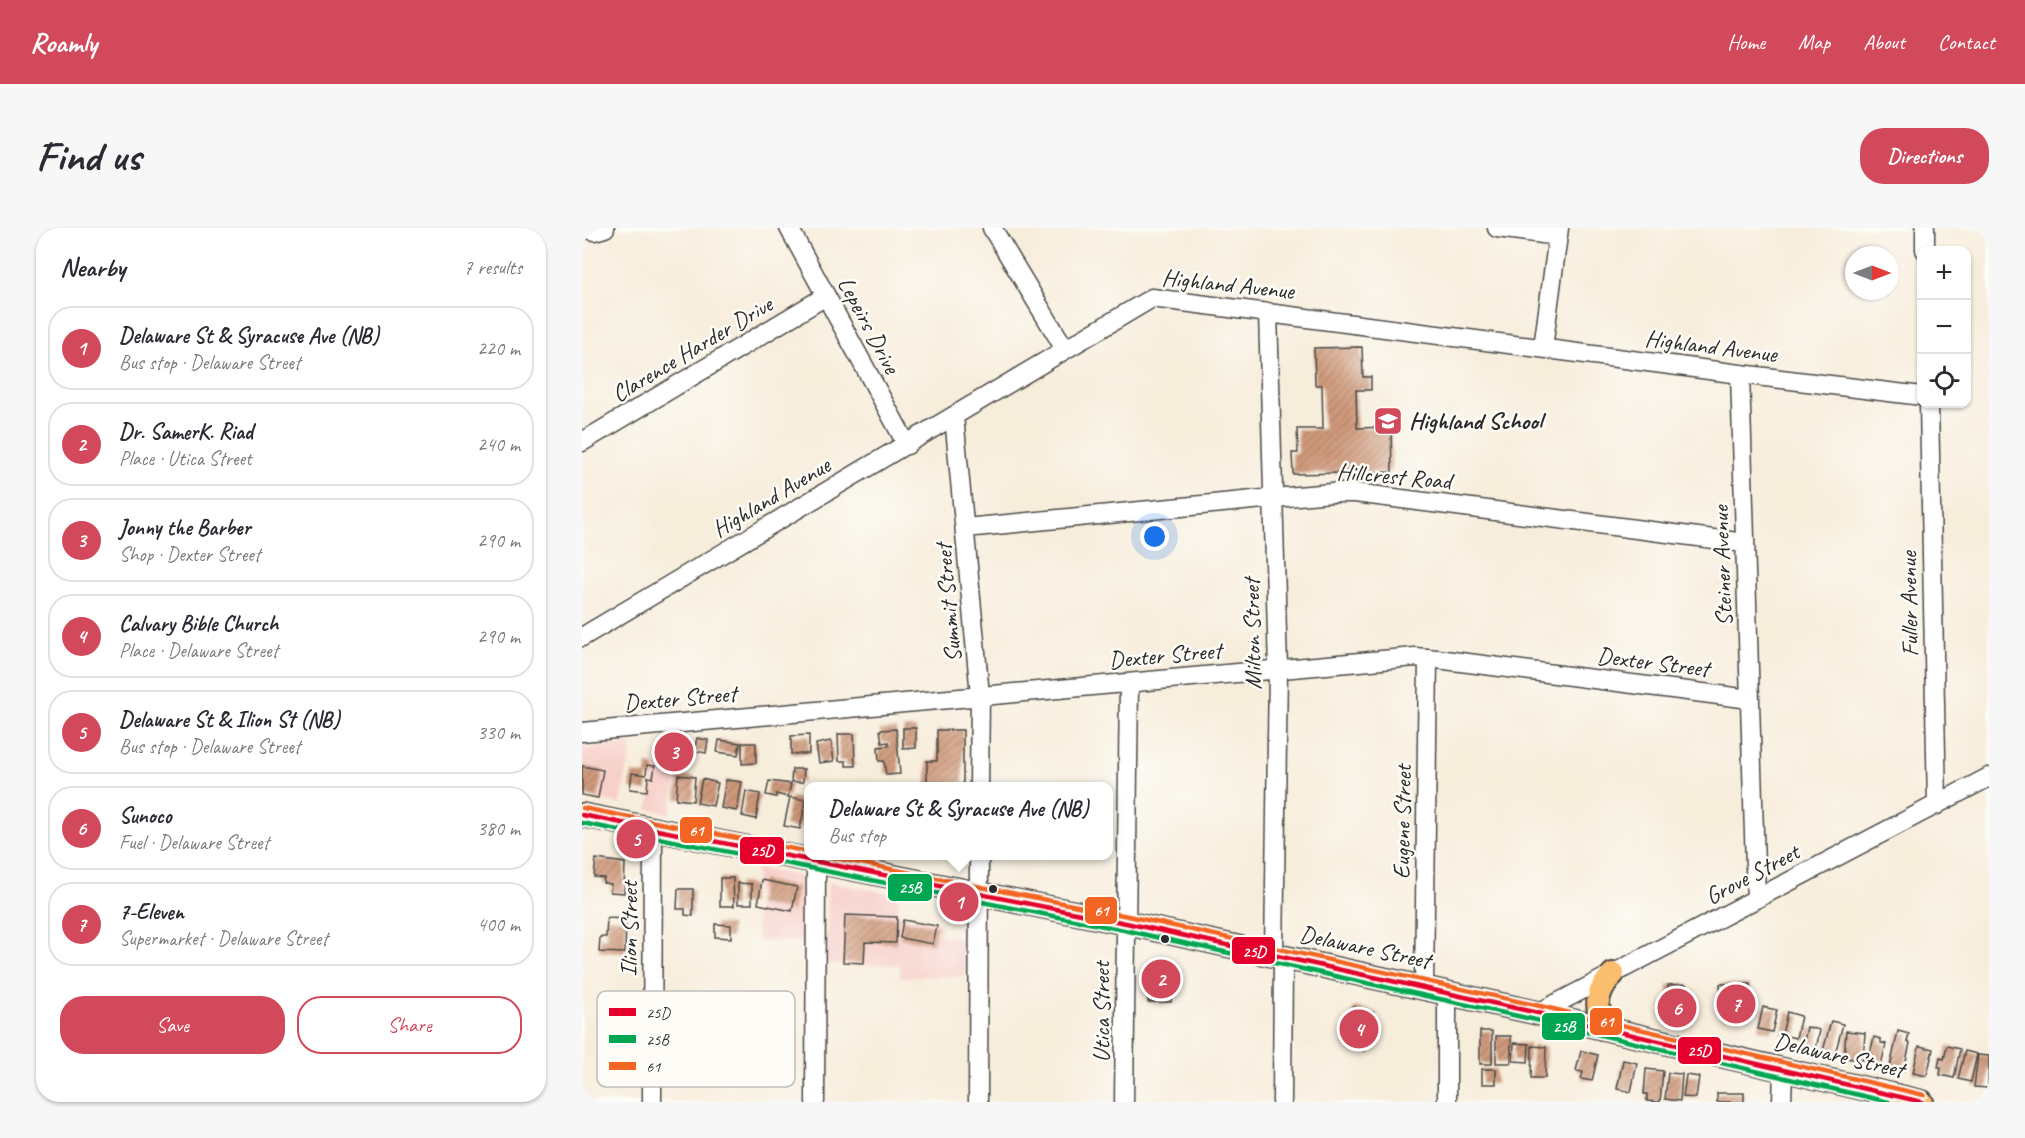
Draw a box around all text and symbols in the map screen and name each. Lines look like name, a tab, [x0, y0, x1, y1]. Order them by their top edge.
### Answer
text: Roamly	[30, 25, 97, 60]
text: Home	[1727, 29, 1765, 55]
text: Map	[1798, 29, 1830, 55]
text: About	[1863, 29, 1905, 55]
text: Contact	[1938, 29, 1995, 55]
button: Directions	[1860, 128, 1989, 184]
text: Find us	[36, 130, 141, 183]
north arrow	[1845, 246, 1899, 300]
map controls	[1917, 246, 1971, 408]
button: +	[1917, 246, 1971, 300]
text: Nearby	[60, 251, 125, 284]
text: 7 results	[463, 255, 522, 280]
street label: Highland Avenue	[1161, 262, 1298, 306]
street label: Lepeirs Drive	[831, 272, 908, 380]
street label: Clarence Harder Drive	[606, 288, 780, 409]
button: −	[1917, 300, 1971, 354]
text: Delaware St & Syracuse Ave (NB)	[119, 322, 379, 350]
street label: Highland Avenue	[1643, 323, 1781, 369]
text: 1	[77, 336, 86, 361]
text: 220 m	[477, 336, 520, 361]
text: Bus stop · Delaware Street	[119, 350, 300, 375]
button: locate	[1917, 354, 1971, 408]
school or university icon: Highland School	[1372, 405, 1404, 437]
place label: Highland School	[1409, 406, 1547, 436]
text: Dr. SamerK. Riad	[119, 418, 253, 446]
text: 2	[77, 432, 86, 457]
text: 240 m	[477, 432, 520, 457]
text: Place · Utica Street	[119, 446, 252, 471]
street label: Highland Avenue	[707, 449, 837, 544]
street label: Hillcrest Road	[1336, 456, 1456, 496]
street label: Steiner Avenue	[1705, 503, 1739, 627]
text: Jonny the Barber	[119, 514, 250, 542]
your location	[1140, 522, 1169, 551]
text: 3	[77, 528, 86, 553]
text: 290 m	[477, 528, 520, 553]
street label: Summit Street	[928, 540, 968, 663]
text: Shop · Dexter Street	[119, 542, 260, 567]
street label: Fuller Avenue	[1893, 549, 1925, 657]
street label: Milton Street	[1236, 575, 1268, 690]
text: Calvary Bible Church	[119, 610, 279, 638]
text: 4	[77, 624, 86, 649]
text: 290 m	[477, 624, 520, 649]
street label: Dexter Street	[1108, 635, 1225, 675]
text: Place · Delaware Street	[119, 638, 278, 663]
street label: Dexter Street	[1595, 640, 1714, 684]
street label: Dexter Street	[623, 678, 740, 718]
text: Delaware St & Ilion St (NB)	[119, 706, 340, 734]
text: 5	[77, 720, 86, 745]
text: 330 m	[477, 720, 520, 745]
pin: 3	[654, 730, 694, 774]
text: Bus stop · Delaware Street	[119, 734, 300, 759]
street label: Eugene Street	[1386, 763, 1418, 879]
popup	[804, 782, 1113, 860]
text: Delaware St & Syracuse Ave (NB)	[829, 795, 1089, 823]
text: Sunoco	[119, 802, 172, 830]
text: 6	[77, 816, 86, 841]
text: 380 m	[477, 816, 520, 841]
pin: 5	[616, 816, 656, 862]
line badge: 61	[679, 816, 713, 844]
text: 61	[689, 821, 705, 841]
text: Bus stop	[829, 823, 886, 848]
text: Fuel · Delaware Street	[119, 830, 269, 855]
line badge: 25D	[739, 836, 785, 865]
street label: Grove Street	[1700, 836, 1806, 911]
text: 25D	[750, 841, 775, 861]
line badge: 25B	[887, 873, 933, 902]
text: 25B	[899, 878, 923, 898]
street label: Ilion Street	[614, 879, 644, 977]
pin: 1	[940, 880, 979, 924]
unlabelled marker	[987, 883, 999, 895]
line badge: 61	[1084, 896, 1118, 925]
text: 7-Eleven	[119, 898, 184, 926]
text: 61	[1094, 901, 1110, 921]
text: 7	[77, 912, 86, 937]
text: 400 m	[477, 912, 520, 937]
street label: Delaware Street	[1297, 919, 1436, 976]
text: Supermarket · Delaware Street	[119, 926, 328, 951]
unlabelled marker	[1159, 933, 1171, 945]
line badge: 25D	[1231, 936, 1276, 965]
text: 25D	[1242, 942, 1267, 962]
pin: 2	[1142, 956, 1180, 1002]
street label: Utica Street	[1086, 959, 1116, 1062]
pin: 7	[1716, 982, 1756, 1026]
pin: 6	[1658, 986, 1696, 1030]
legend	[597, 991, 795, 1087]
button: Save	[60, 996, 285, 1054]
button: Share	[297, 996, 522, 1054]
text: 25D	[646, 1003, 671, 1023]
pin: 4	[1340, 1006, 1378, 1052]
line badge: 61	[1589, 1007, 1623, 1036]
line badge: 25B	[1541, 1012, 1586, 1041]
text: 61	[1599, 1012, 1615, 1032]
text: 25B	[1553, 1017, 1577, 1037]
street label: Delaware Street	[1771, 1025, 1910, 1085]
text: 25B	[646, 1030, 670, 1050]
line badge: 25D	[1677, 1036, 1722, 1065]
text: 25D	[1687, 1041, 1712, 1061]
text: 61	[646, 1057, 661, 1077]

